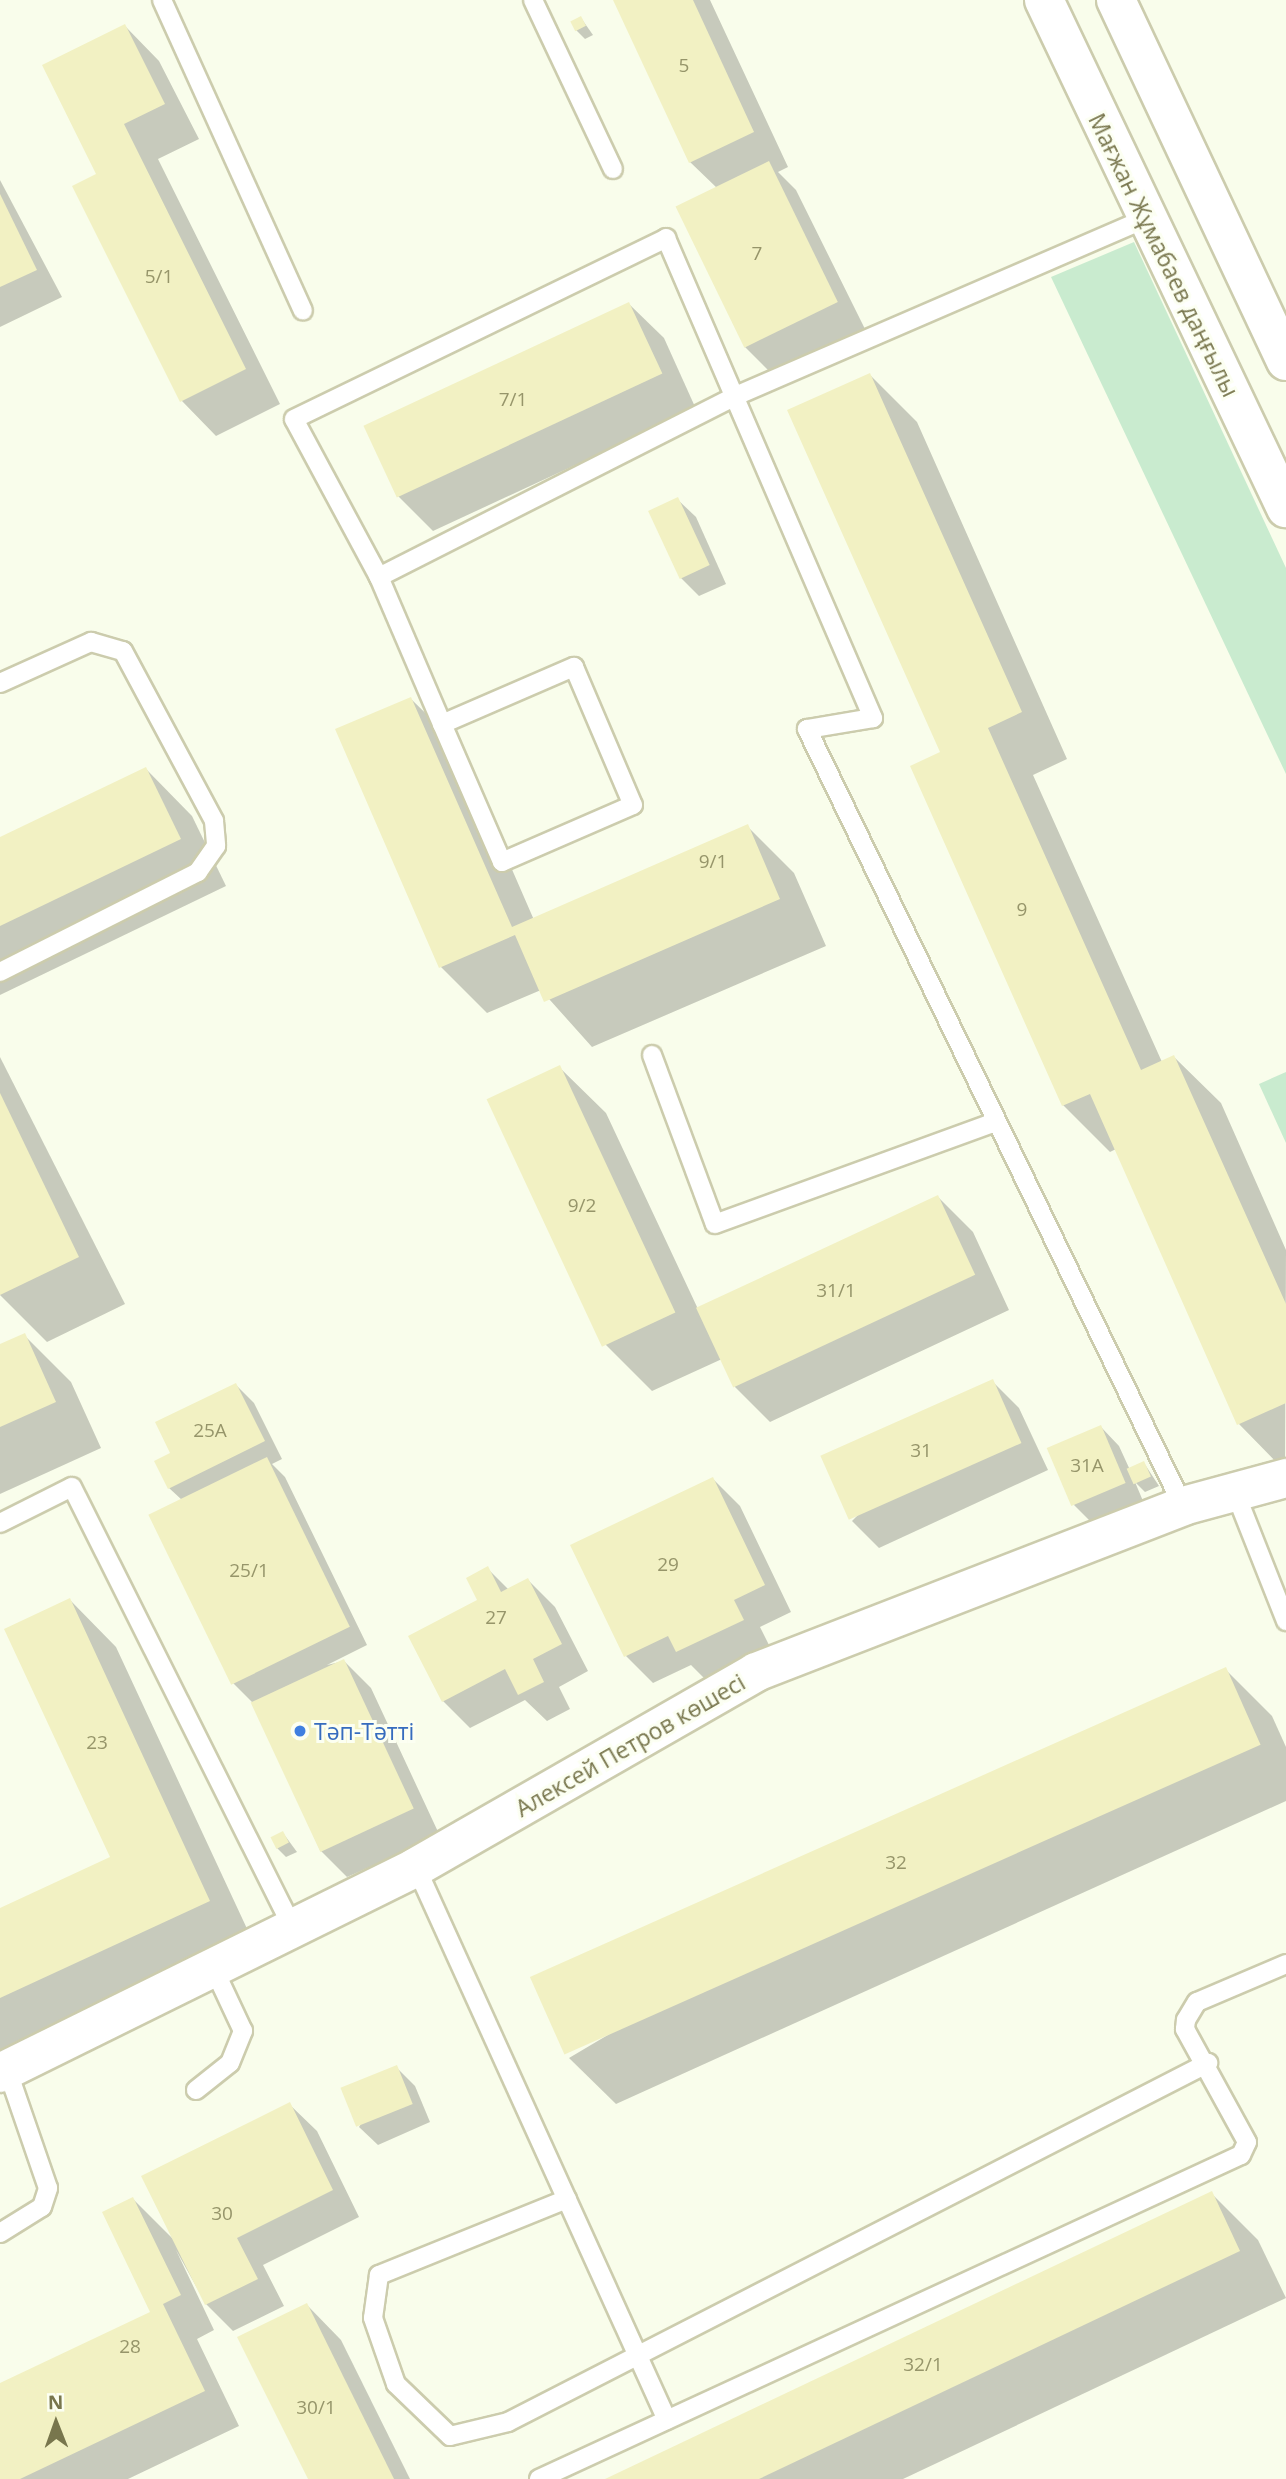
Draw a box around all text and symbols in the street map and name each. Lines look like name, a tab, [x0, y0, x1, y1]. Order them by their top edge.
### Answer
house number: 5	[679, 55, 689, 77]
street label: Мағжан Жұмабаев даңғылы	[1083, 109, 1245, 401]
house number: 7	[752, 243, 762, 265]
house number: 5/1	[145, 266, 173, 288]
house number: 7/1	[499, 389, 527, 411]
house number: 9/1	[699, 851, 727, 873]
house number: 9	[1017, 899, 1027, 921]
house number: 9/2	[568, 1195, 596, 1217]
house number: 31/1	[816, 1280, 856, 1302]
house number: 25А	[193, 1420, 227, 1442]
house number: 31	[910, 1440, 932, 1462]
house number: 31А	[1070, 1455, 1104, 1477]
house number: 29	[657, 1554, 679, 1576]
house number: 25/1	[229, 1560, 269, 1582]
house number: 27	[485, 1607, 507, 1629]
street label: Алексей Петров көшесі	[510, 1668, 750, 1822]
place label: Тәп-Тәтті	[314, 1717, 414, 1745]
marker: Тәп-Тәтті	[292, 1723, 308, 1739]
house number: 23	[86, 1732, 108, 1754]
house number: 32	[885, 1852, 907, 1874]
house number: 30	[211, 2203, 233, 2225]
house number: 28	[119, 2336, 141, 2358]
house number: 32/1	[903, 2354, 943, 2376]
north arrow	[21, 2388, 91, 2458]
text: N	[48, 2389, 64, 2415]
house number: 30/1	[296, 2397, 336, 2419]

